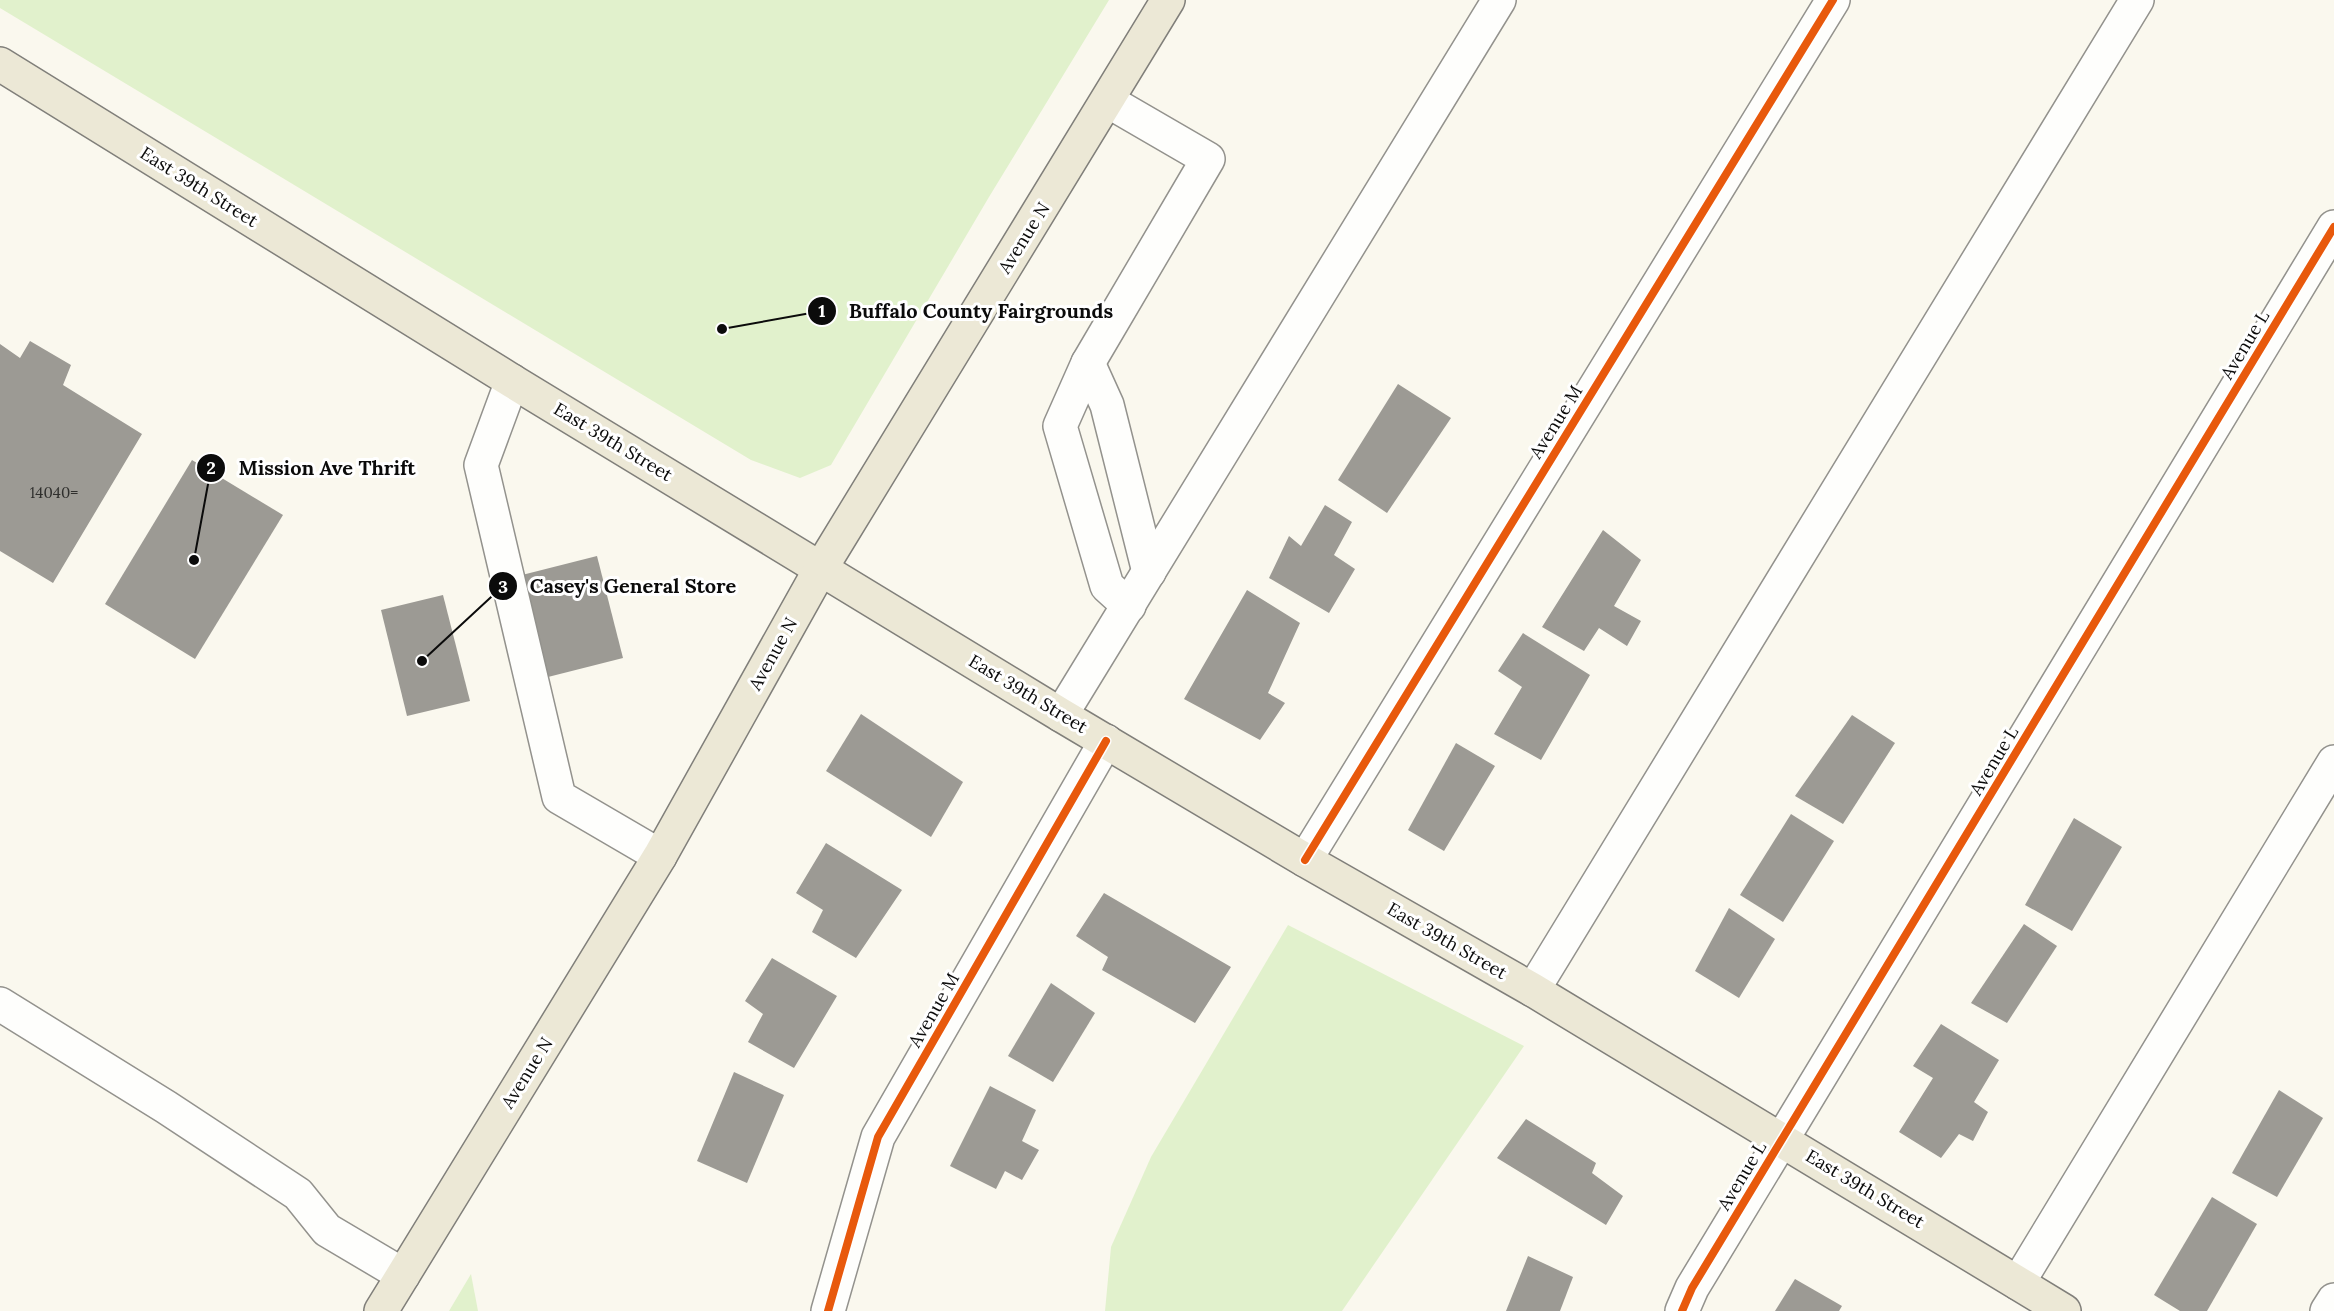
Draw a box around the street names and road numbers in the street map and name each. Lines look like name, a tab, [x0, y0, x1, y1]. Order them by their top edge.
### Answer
street label: East 39th Street	[136, 141, 262, 232]
street label: Avenue N	[992, 198, 1054, 278]
street label: Avenue L	[2215, 306, 2274, 384]
street label: Avenue M	[1523, 381, 1587, 464]
street label: East 39th Street	[550, 397, 677, 486]
street label: Avenue N	[743, 613, 802, 695]
street label: East 39th Street	[965, 649, 1092, 738]
street label: Avenue L	[1964, 722, 2023, 800]
street label: East 39th Street	[1383, 897, 1511, 984]
street label: Avenue M	[903, 968, 964, 1052]
street label: Avenue N	[495, 1033, 557, 1113]
street label: Avenue L	[1712, 1137, 1771, 1215]
street label: East 39th Street	[1802, 1144, 1929, 1233]

